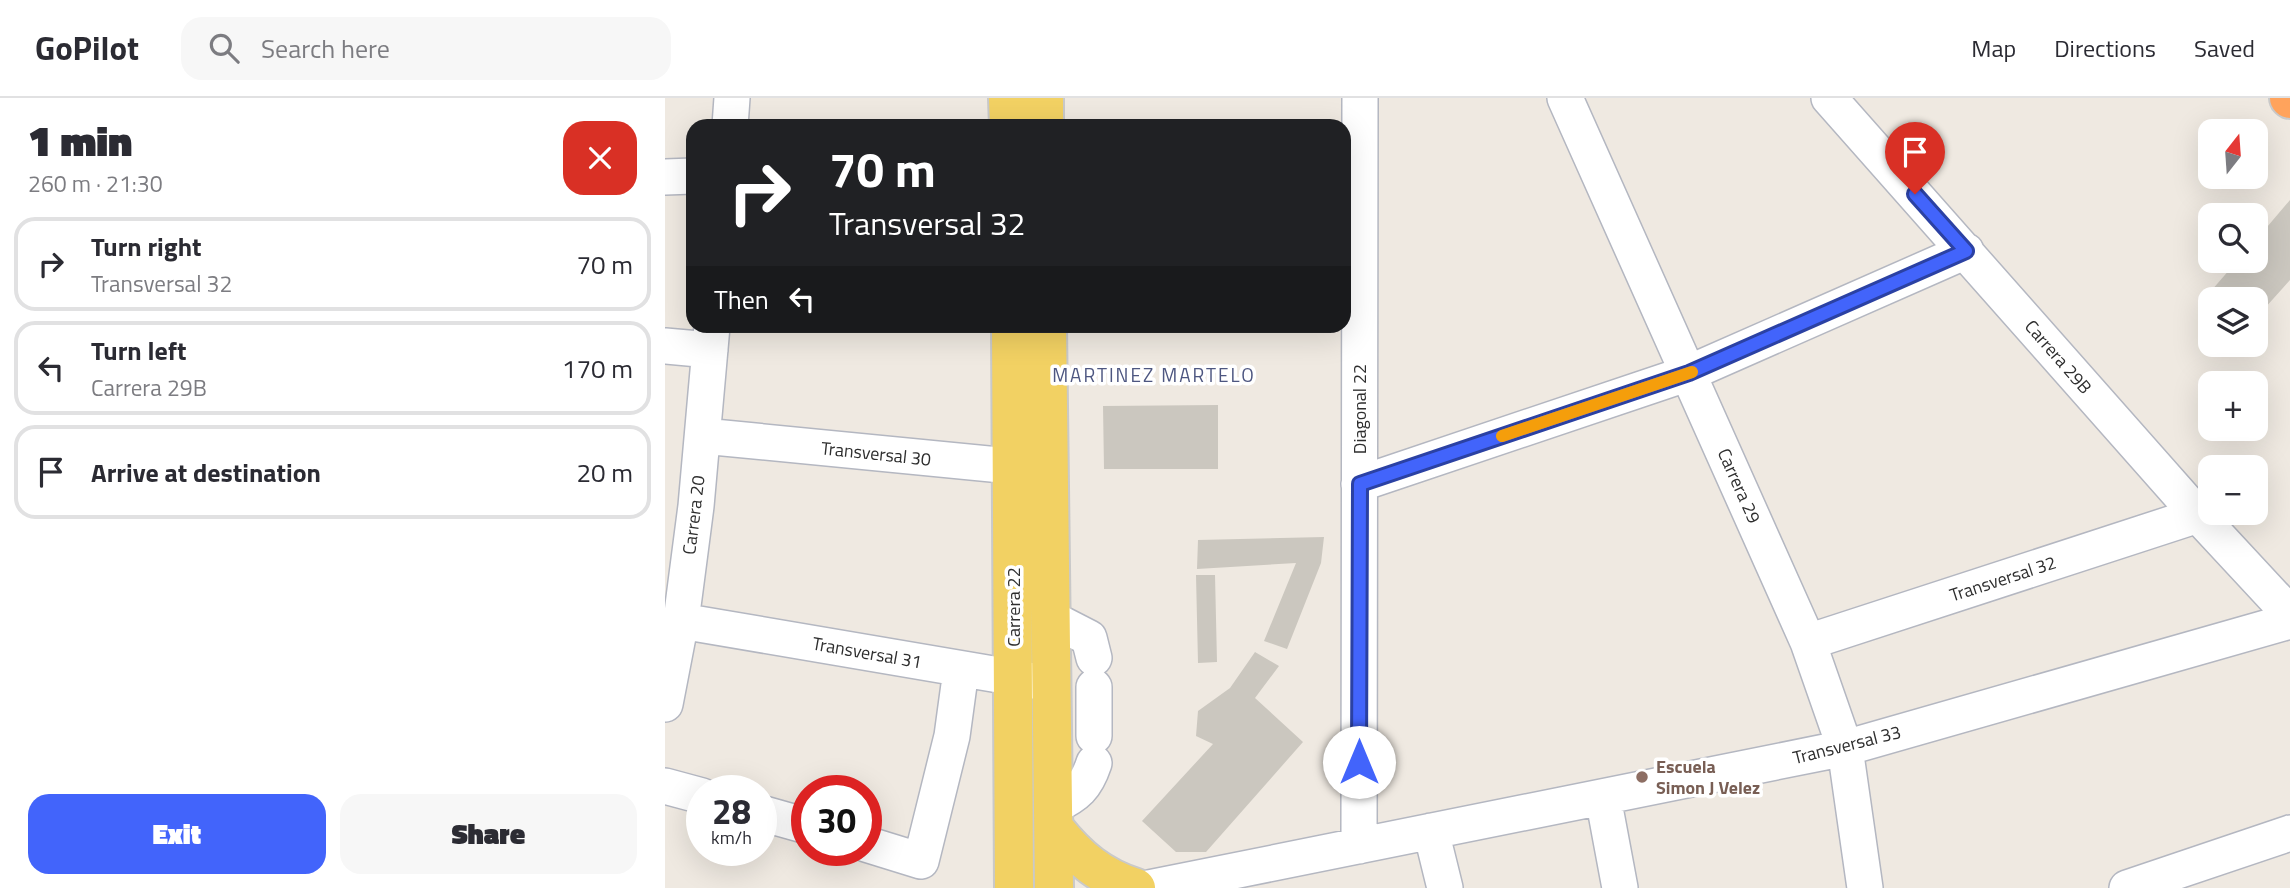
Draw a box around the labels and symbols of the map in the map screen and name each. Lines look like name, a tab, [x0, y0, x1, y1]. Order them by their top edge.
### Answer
north arrow	[2198, 119, 2268, 189]
pin	[1885, 122, 1945, 194]
street label: Carrera 29B	[2018, 314, 2098, 400]
district label: MARTINEZ MARTELO	[1052, 360, 1256, 389]
street label: Diagonal 22	[1346, 364, 1373, 454]
street label: Transversal 30	[820, 434, 932, 473]
street label: Carrera 29	[1711, 444, 1768, 528]
street label: Carrera 20	[675, 474, 712, 556]
street label: Transversal 32	[1946, 549, 2060, 608]
street label: Carrera 22	[1000, 567, 1027, 647]
street label: Transversal 31	[810, 630, 924, 675]
street label: Transversal 33	[1790, 718, 1904, 771]
position arrow	[1322, 725, 1396, 799]
place label: Escuela Simon J Velez	[1656, 753, 1760, 801]
marker: Escuela Simon J Velez	[1634, 769, 1650, 785]
speed limit sign: 30	[791, 775, 882, 866]

